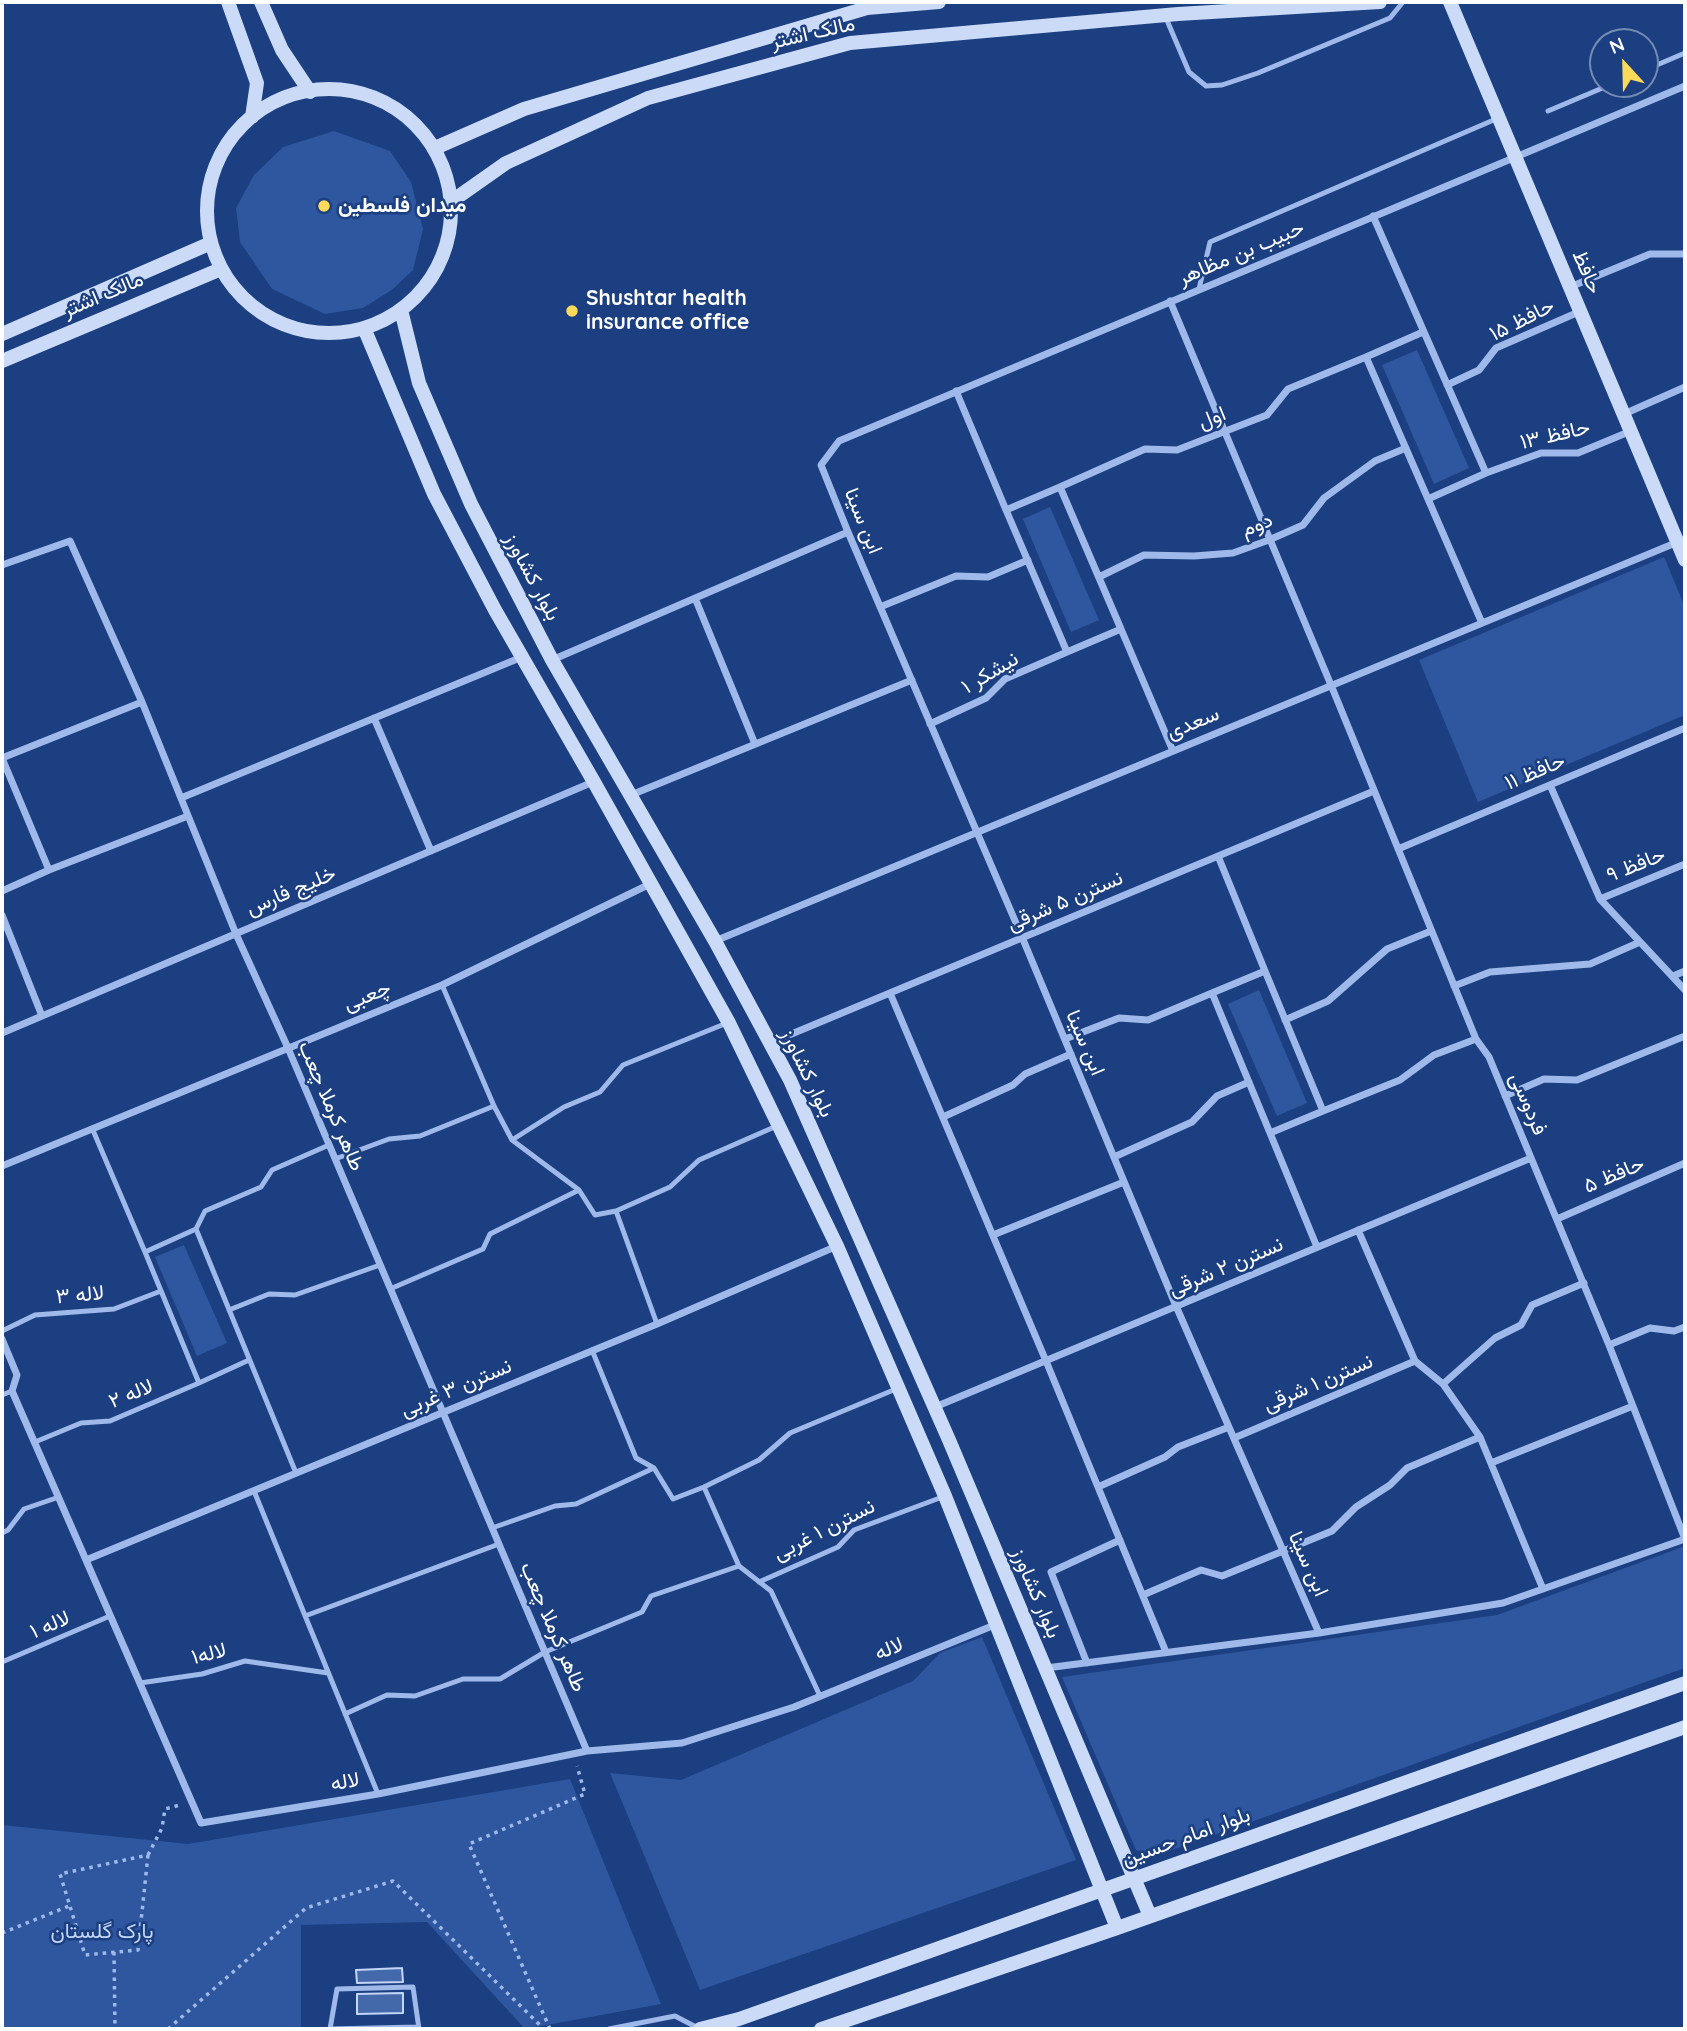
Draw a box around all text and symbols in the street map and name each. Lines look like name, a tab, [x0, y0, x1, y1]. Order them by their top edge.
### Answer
street label: مالک اشتر	[769, 11, 857, 55]
north arrow	[1589, 28, 1659, 98]
text: N	[1606, 32, 1628, 59]
place label: میدان فلسطین	[338, 193, 466, 219]
marker: میدان فلسطین	[316, 198, 332, 214]
street label: حبیب بن مظاهر	[1174, 215, 1308, 291]
street label: حافظ	[1567, 246, 1607, 298]
street label: مالک اشتر	[59, 267, 147, 323]
place label: Shushtar health insurance office	[586, 286, 749, 336]
street label: حافظ ۱۵	[1485, 293, 1559, 347]
marker: Shushtar health insurance office	[564, 303, 580, 319]
street label: اول	[1194, 401, 1230, 435]
street label: حافظ ۱۳	[1518, 415, 1592, 455]
street label: ابن سینا	[838, 484, 888, 558]
street label: دوم	[1238, 507, 1276, 543]
street label: بلوار کشاورز	[498, 529, 566, 625]
street label: نیشکر ۱	[957, 646, 1023, 700]
street label: سعدی	[1163, 701, 1223, 745]
street label: حافظ ۱۱	[1501, 748, 1569, 796]
street label: حافظ ۹	[1603, 842, 1669, 888]
street label: خلیج فارس	[242, 861, 340, 921]
street label: نسترن ۵ شرقی	[1003, 865, 1127, 937]
street label: چعبی	[340, 975, 394, 1017]
street label: ابن سینا	[1060, 1006, 1110, 1080]
street label: بلوار کشاورز	[775, 1024, 839, 1122]
street label: طاهر کرملا چعب	[292, 1037, 370, 1175]
street label: فردوسی	[1504, 1069, 1552, 1139]
street label: حافظ ۵	[1580, 1151, 1648, 1199]
street label: نسترن ۲ شرقی	[1165, 1232, 1287, 1302]
street label: لاله ۳	[55, 1280, 105, 1310]
street label: نسترن ۱ شرقی	[1259, 1349, 1377, 1417]
street label: نسترن ۳ غربی	[397, 1353, 515, 1423]
street label: لاله ۲	[105, 1374, 157, 1414]
street label: نسترن ۱ غربی	[769, 1494, 879, 1566]
street label: ابن سینا	[1283, 1527, 1333, 1601]
street label: بلوار کشاورز	[1006, 1544, 1066, 1642]
street label: طاهر کرملا چعب	[514, 1558, 592, 1696]
street label: لاله ۱	[26, 1605, 74, 1645]
street label: لاله	[871, 1632, 907, 1666]
street label: لاله۱	[189, 1638, 229, 1670]
street label: لاله	[329, 1767, 361, 1797]
street label: بلوار امام حسین	[1118, 1802, 1254, 1872]
park label: پارک گلستان	[51, 1919, 153, 1945]

